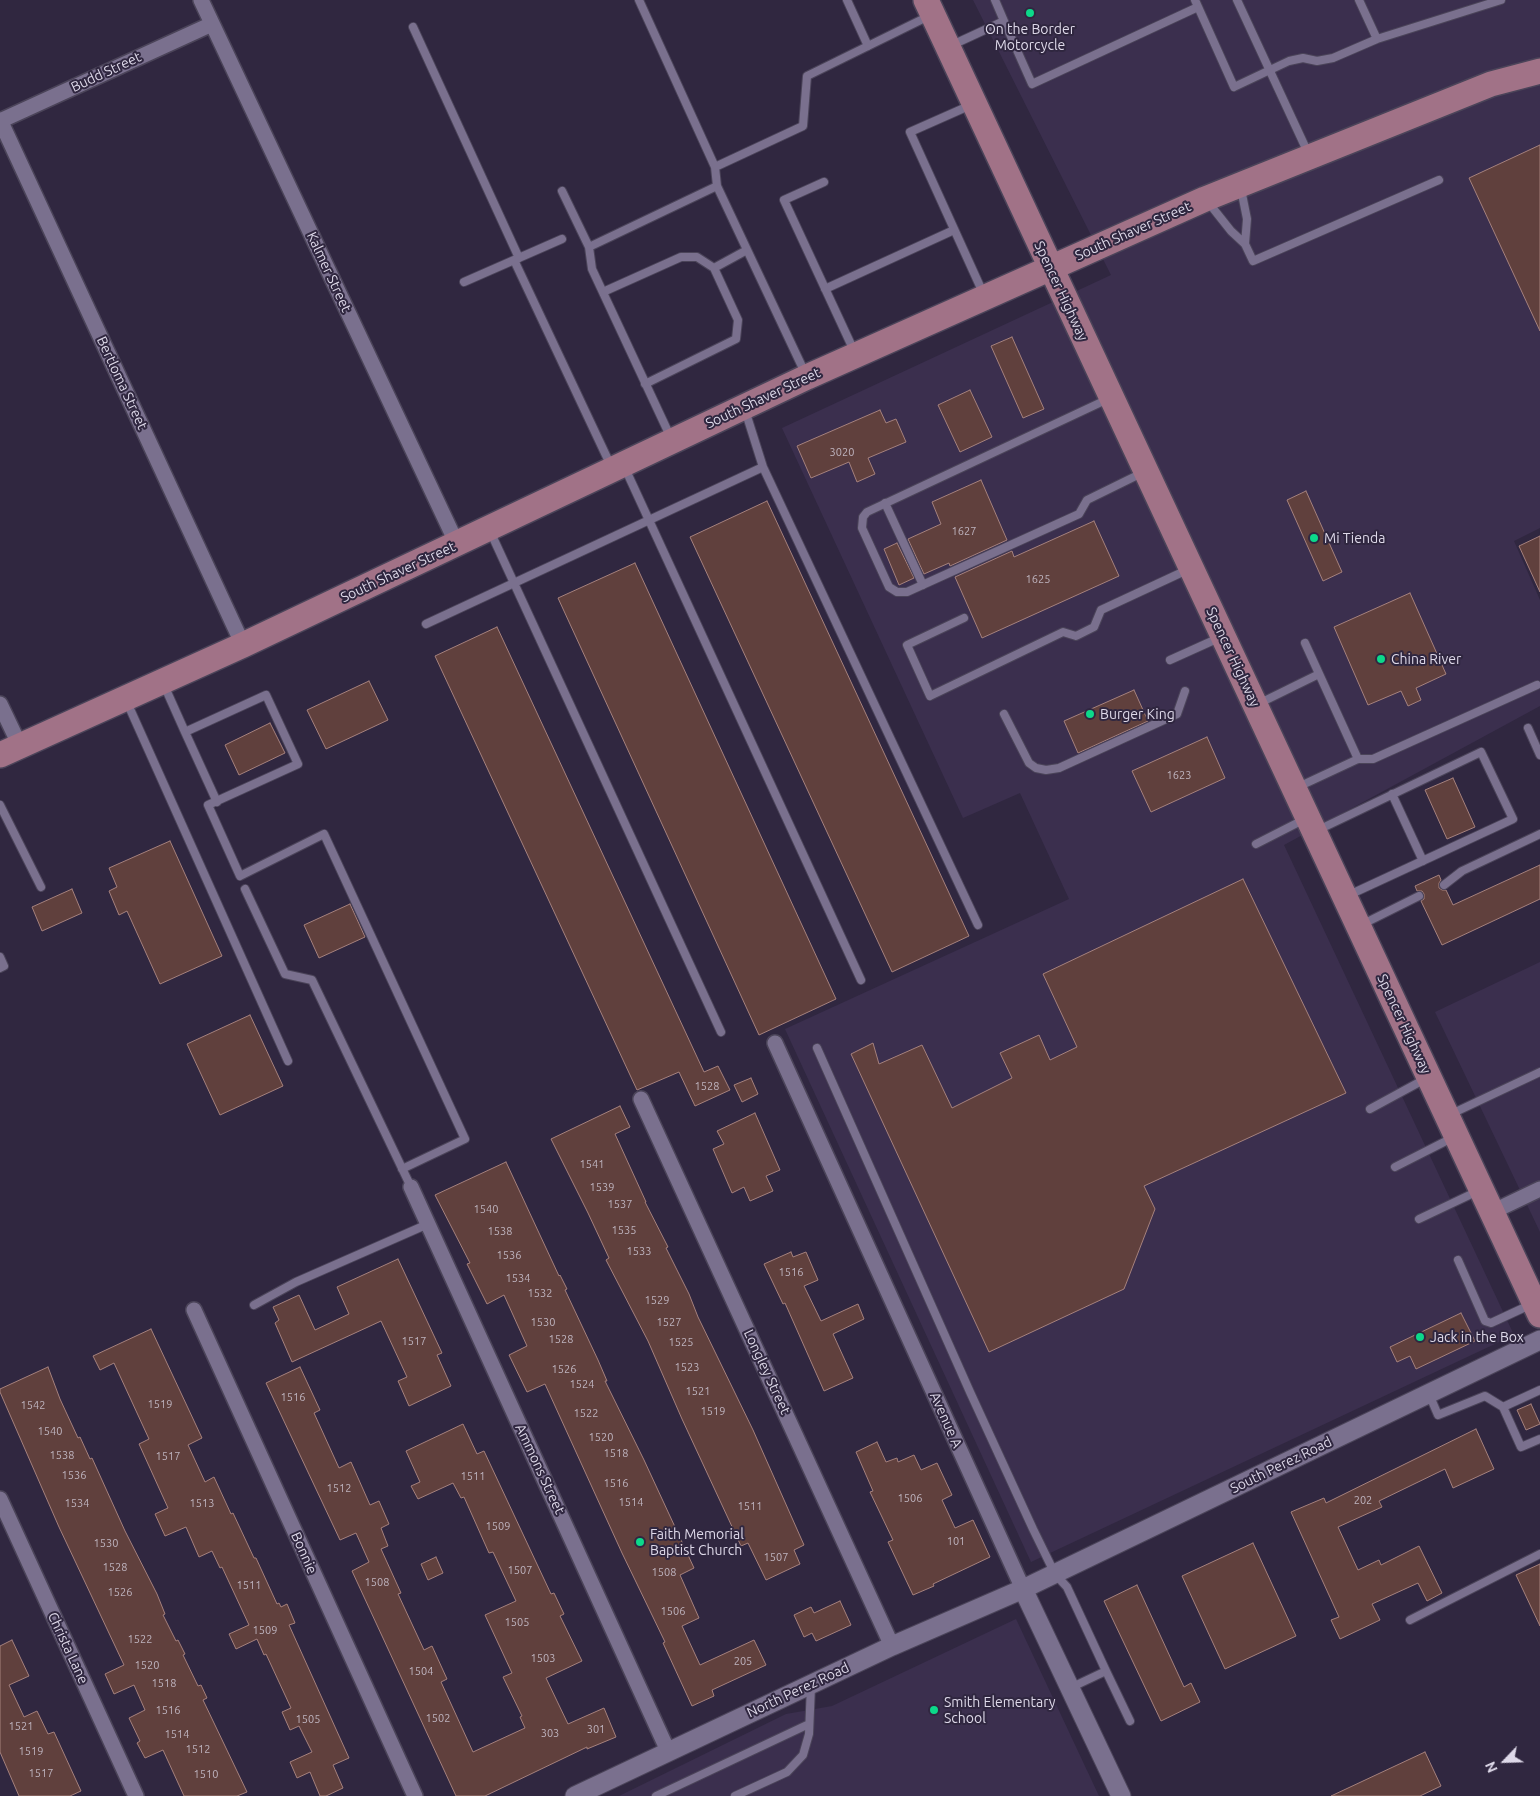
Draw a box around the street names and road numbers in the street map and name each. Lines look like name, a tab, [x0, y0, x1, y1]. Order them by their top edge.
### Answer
street label: Budd Street	[68, 48, 144, 96]
street label: South Shaver Street	[1073, 198, 1193, 264]
street label: Kalmer Street	[303, 229, 355, 315]
street label: Spencer Highway	[1031, 239, 1091, 343]
street label: Bertloma Street	[93, 334, 151, 432]
street label: South Shaver Street	[703, 364, 823, 432]
street label: South Shaver Street	[338, 538, 458, 606]
street label: Spencer Highway	[1203, 605, 1263, 709]
street label: Spencer Highway	[1374, 972, 1434, 1076]
street label: Longley Street	[740, 1327, 794, 1417]
street label: Avenue A	[926, 1389, 966, 1451]
street label: Ammons Street	[512, 1421, 568, 1517]
street label: South Perez Road	[1227, 1433, 1335, 1497]
street label: Bonnie	[287, 1529, 321, 1577]
street label: Christa Lane	[44, 1609, 92, 1687]
street label: North Perez Road	[744, 1659, 852, 1721]

